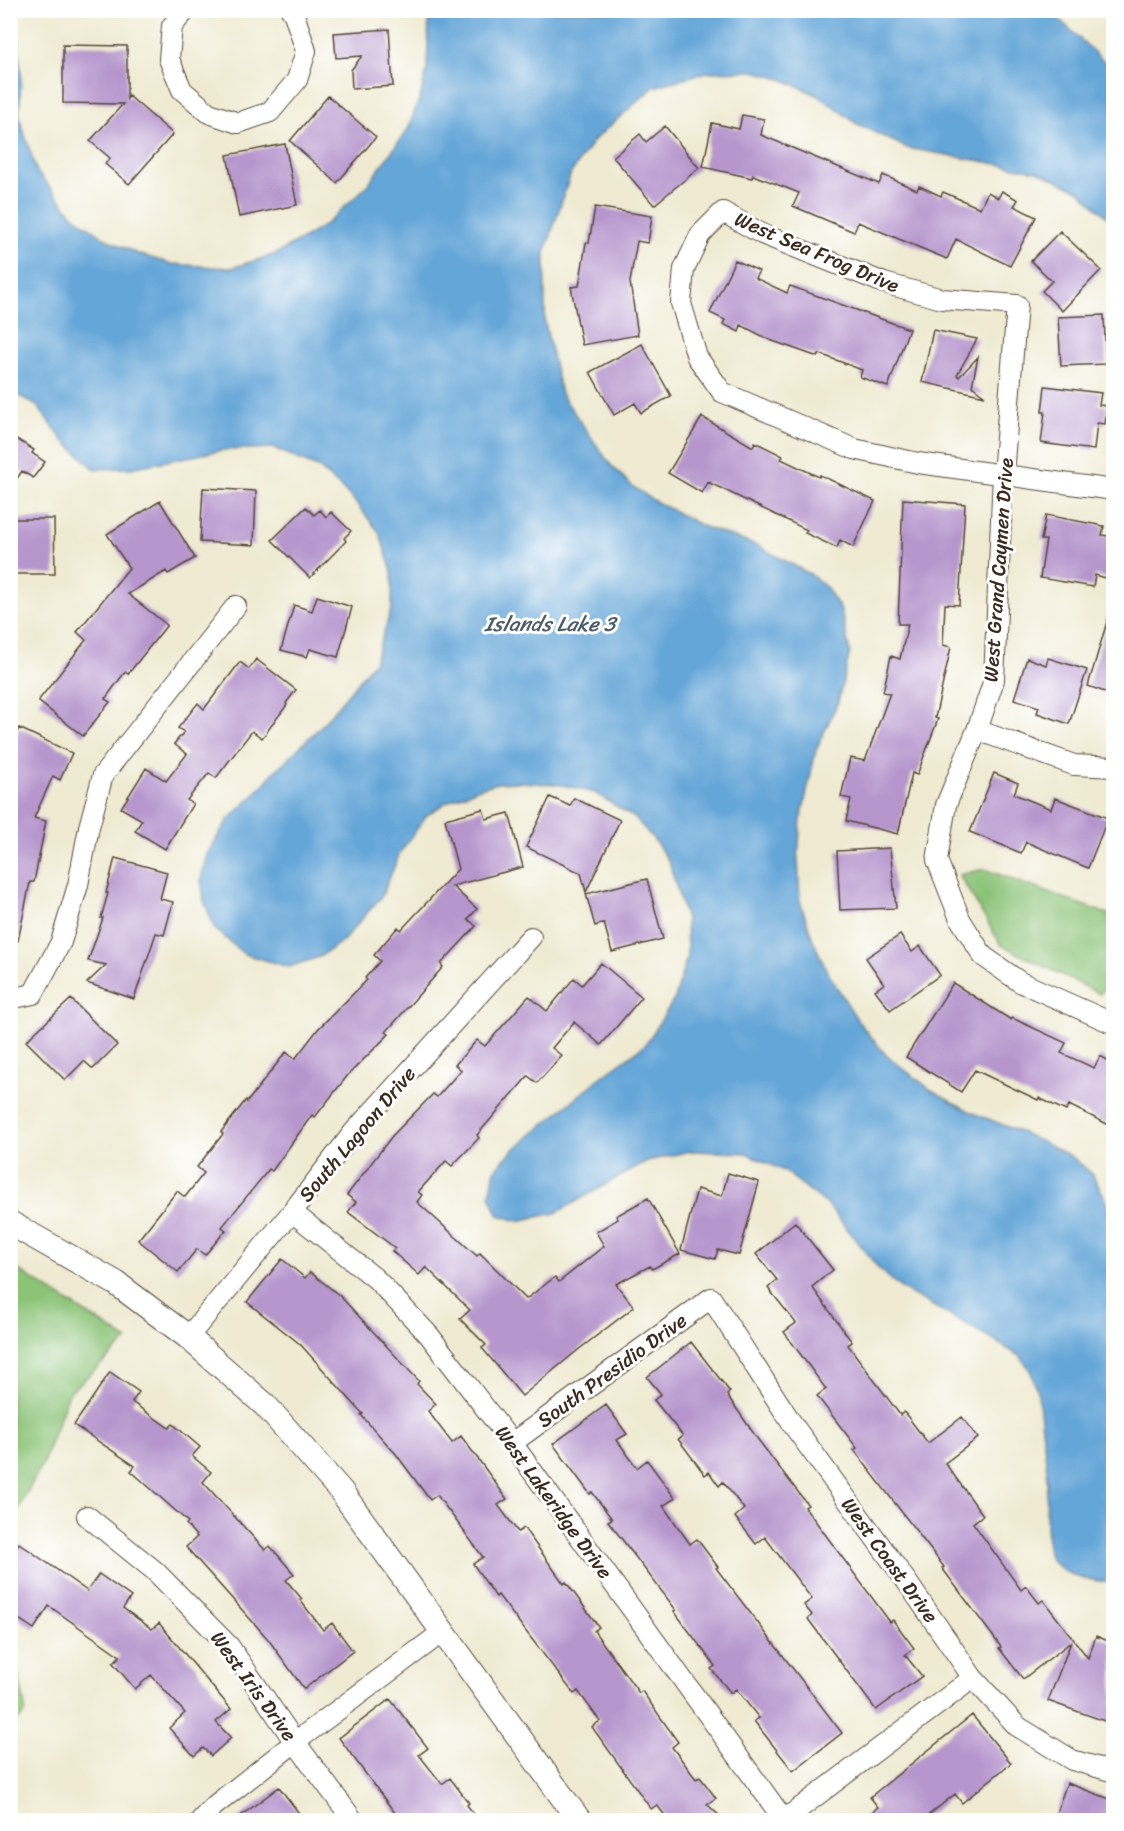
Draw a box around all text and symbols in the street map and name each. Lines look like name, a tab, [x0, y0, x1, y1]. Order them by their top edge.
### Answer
street label: West Sea Frog Drive	[729, 202, 905, 303]
street label: West Grand Caymen Drive	[973, 456, 1024, 683]
water label: Islands Lake 3	[484, 605, 619, 643]
street label: South Lagoon Drive	[290, 1058, 425, 1210]
street label: South Presidio Drive	[530, 1304, 695, 1437]
street label: West Lakeridge Drive	[486, 1418, 622, 1587]
street label: West Coast Drive	[832, 1490, 948, 1631]
street label: West Iris Drive	[201, 1623, 306, 1749]

